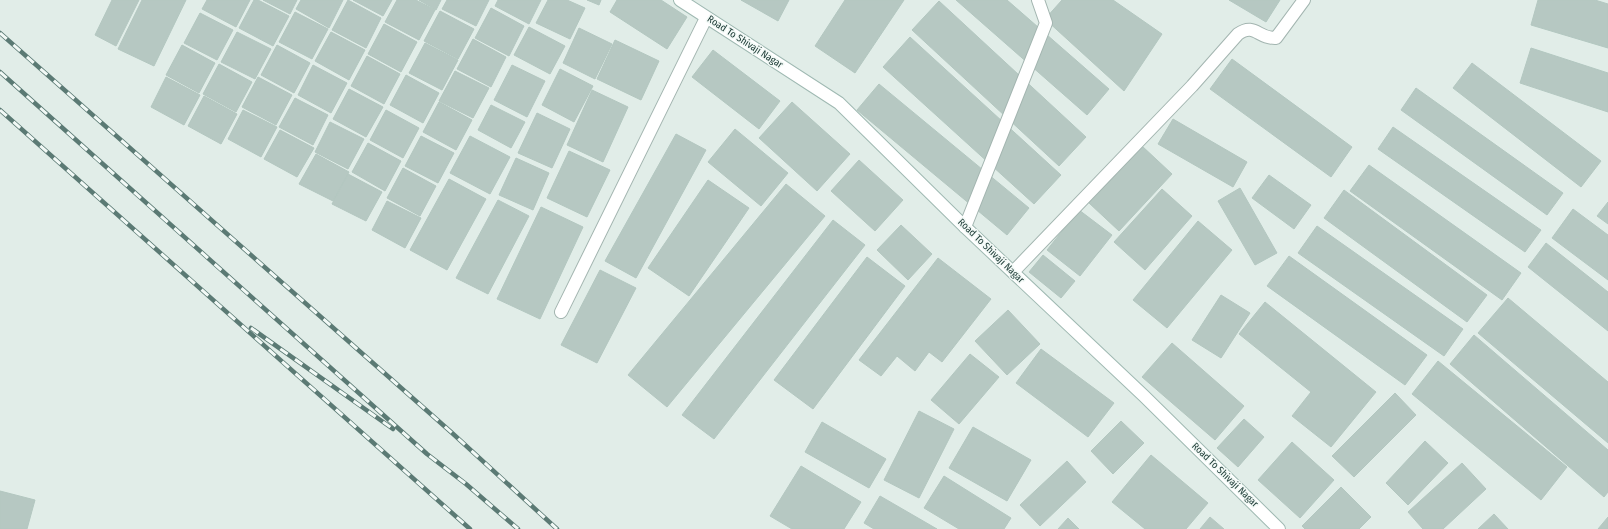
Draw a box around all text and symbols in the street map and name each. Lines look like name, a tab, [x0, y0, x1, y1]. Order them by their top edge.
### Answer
street label: Road To Shivaji Nagar	[705, 13, 786, 71]
street label: Road To Shivaji Nagar	[955, 216, 1027, 286]
street label: Road To Shivaji Nagar	[1189, 440, 1261, 510]

